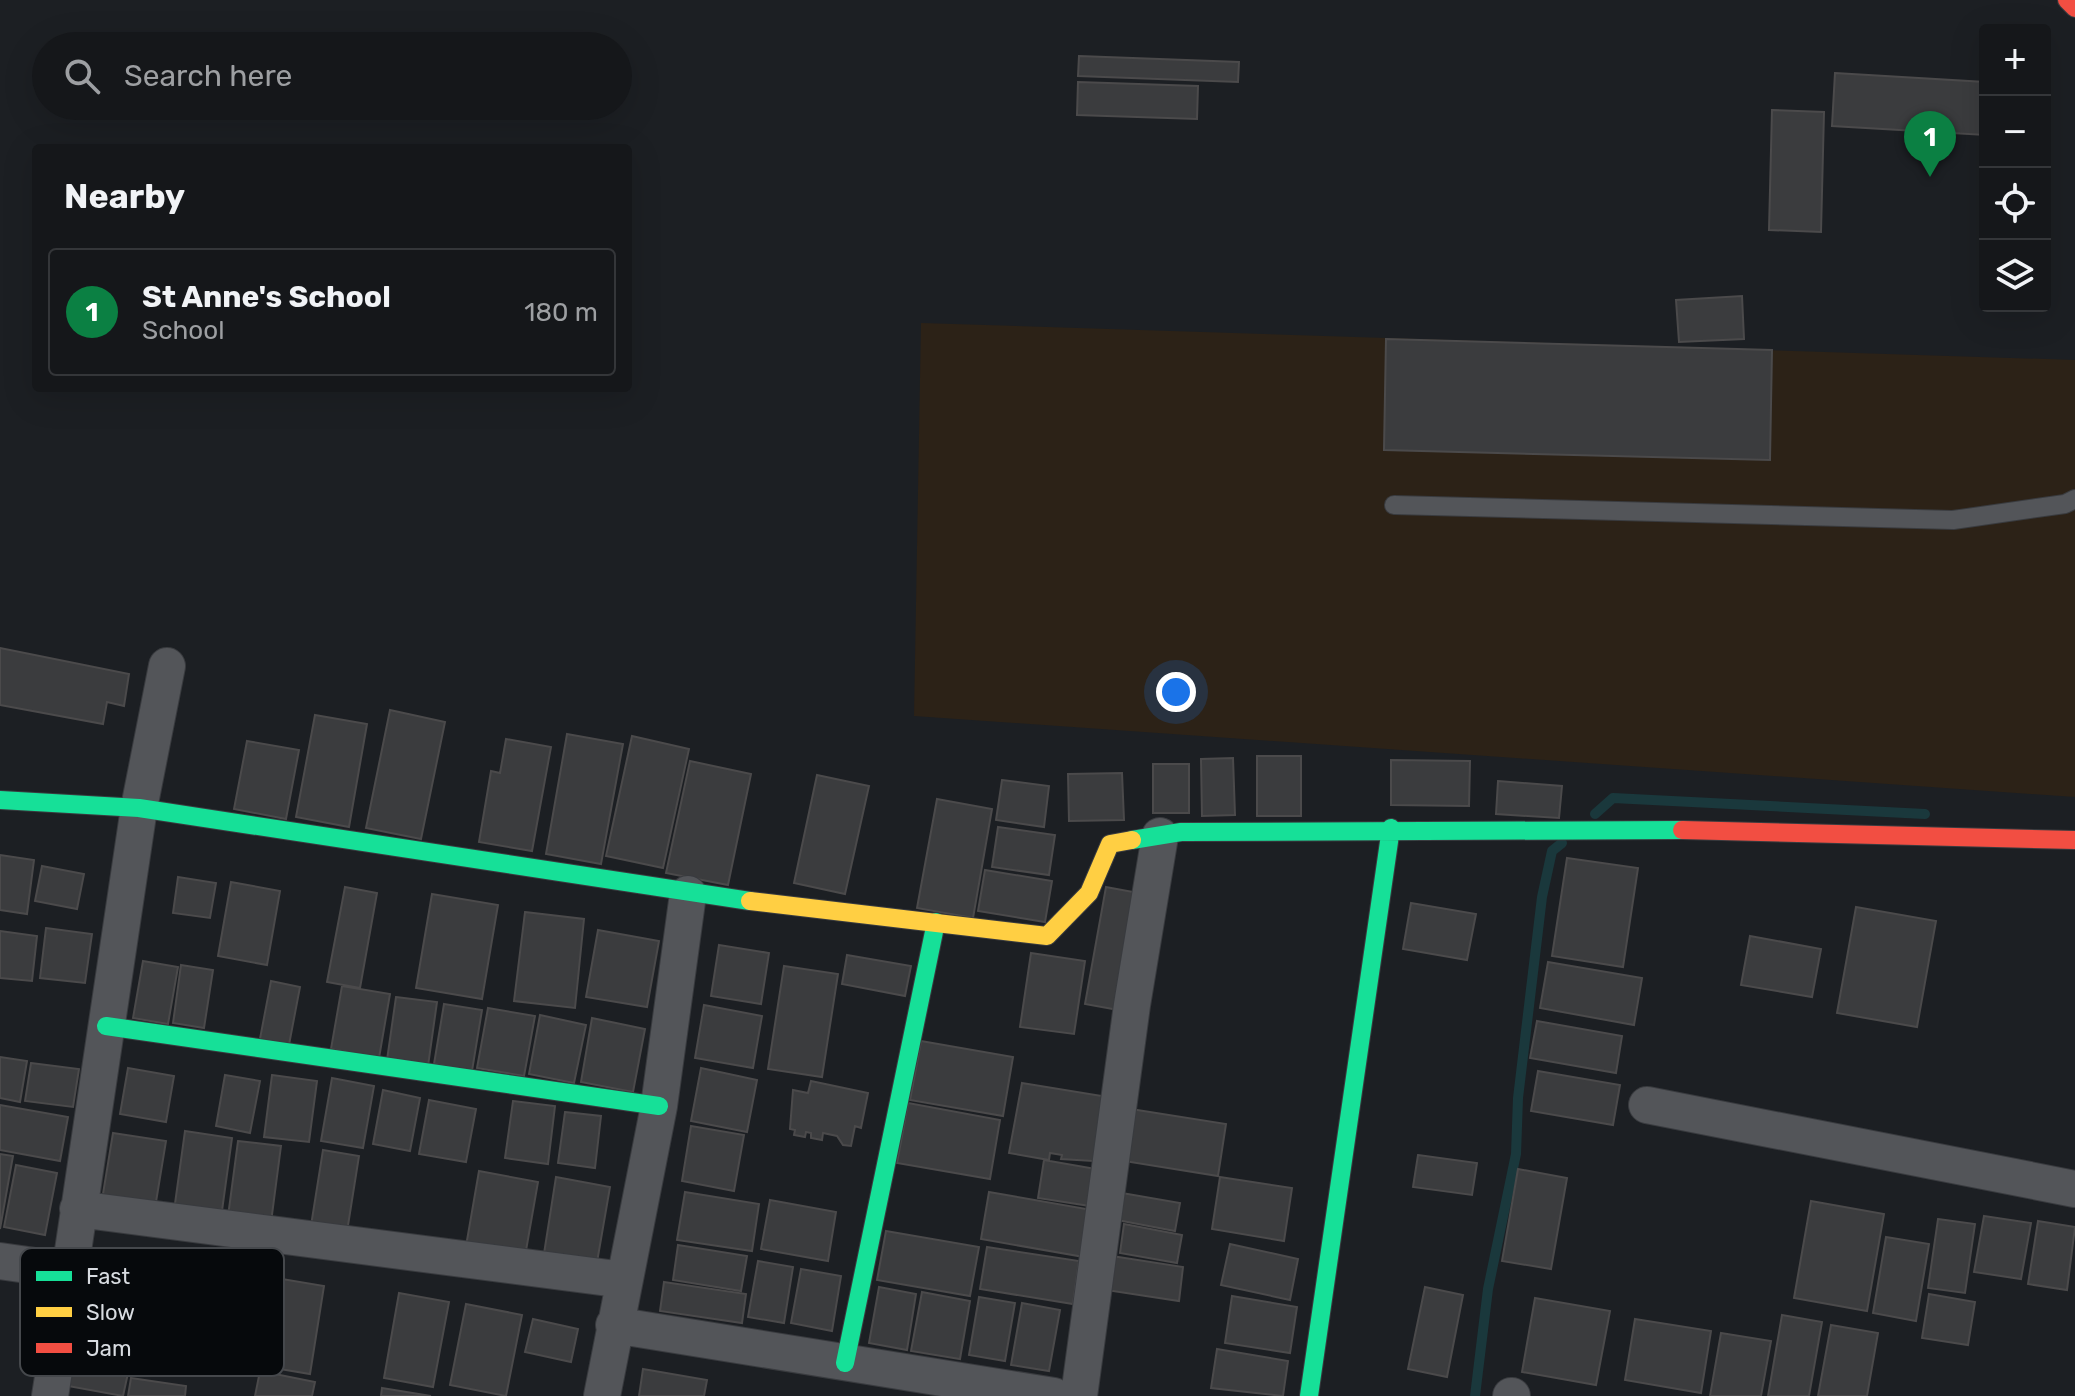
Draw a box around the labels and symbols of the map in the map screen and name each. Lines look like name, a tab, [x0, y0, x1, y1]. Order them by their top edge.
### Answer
pin: 1	[1904, 111, 1956, 177]
your location	[1156, 672, 1196, 712]
legend	[20, 1248, 284, 1376]
text: Fast	[86, 1263, 131, 1290]
text: Slow	[86, 1299, 135, 1326]
text: Jam	[86, 1335, 132, 1362]

